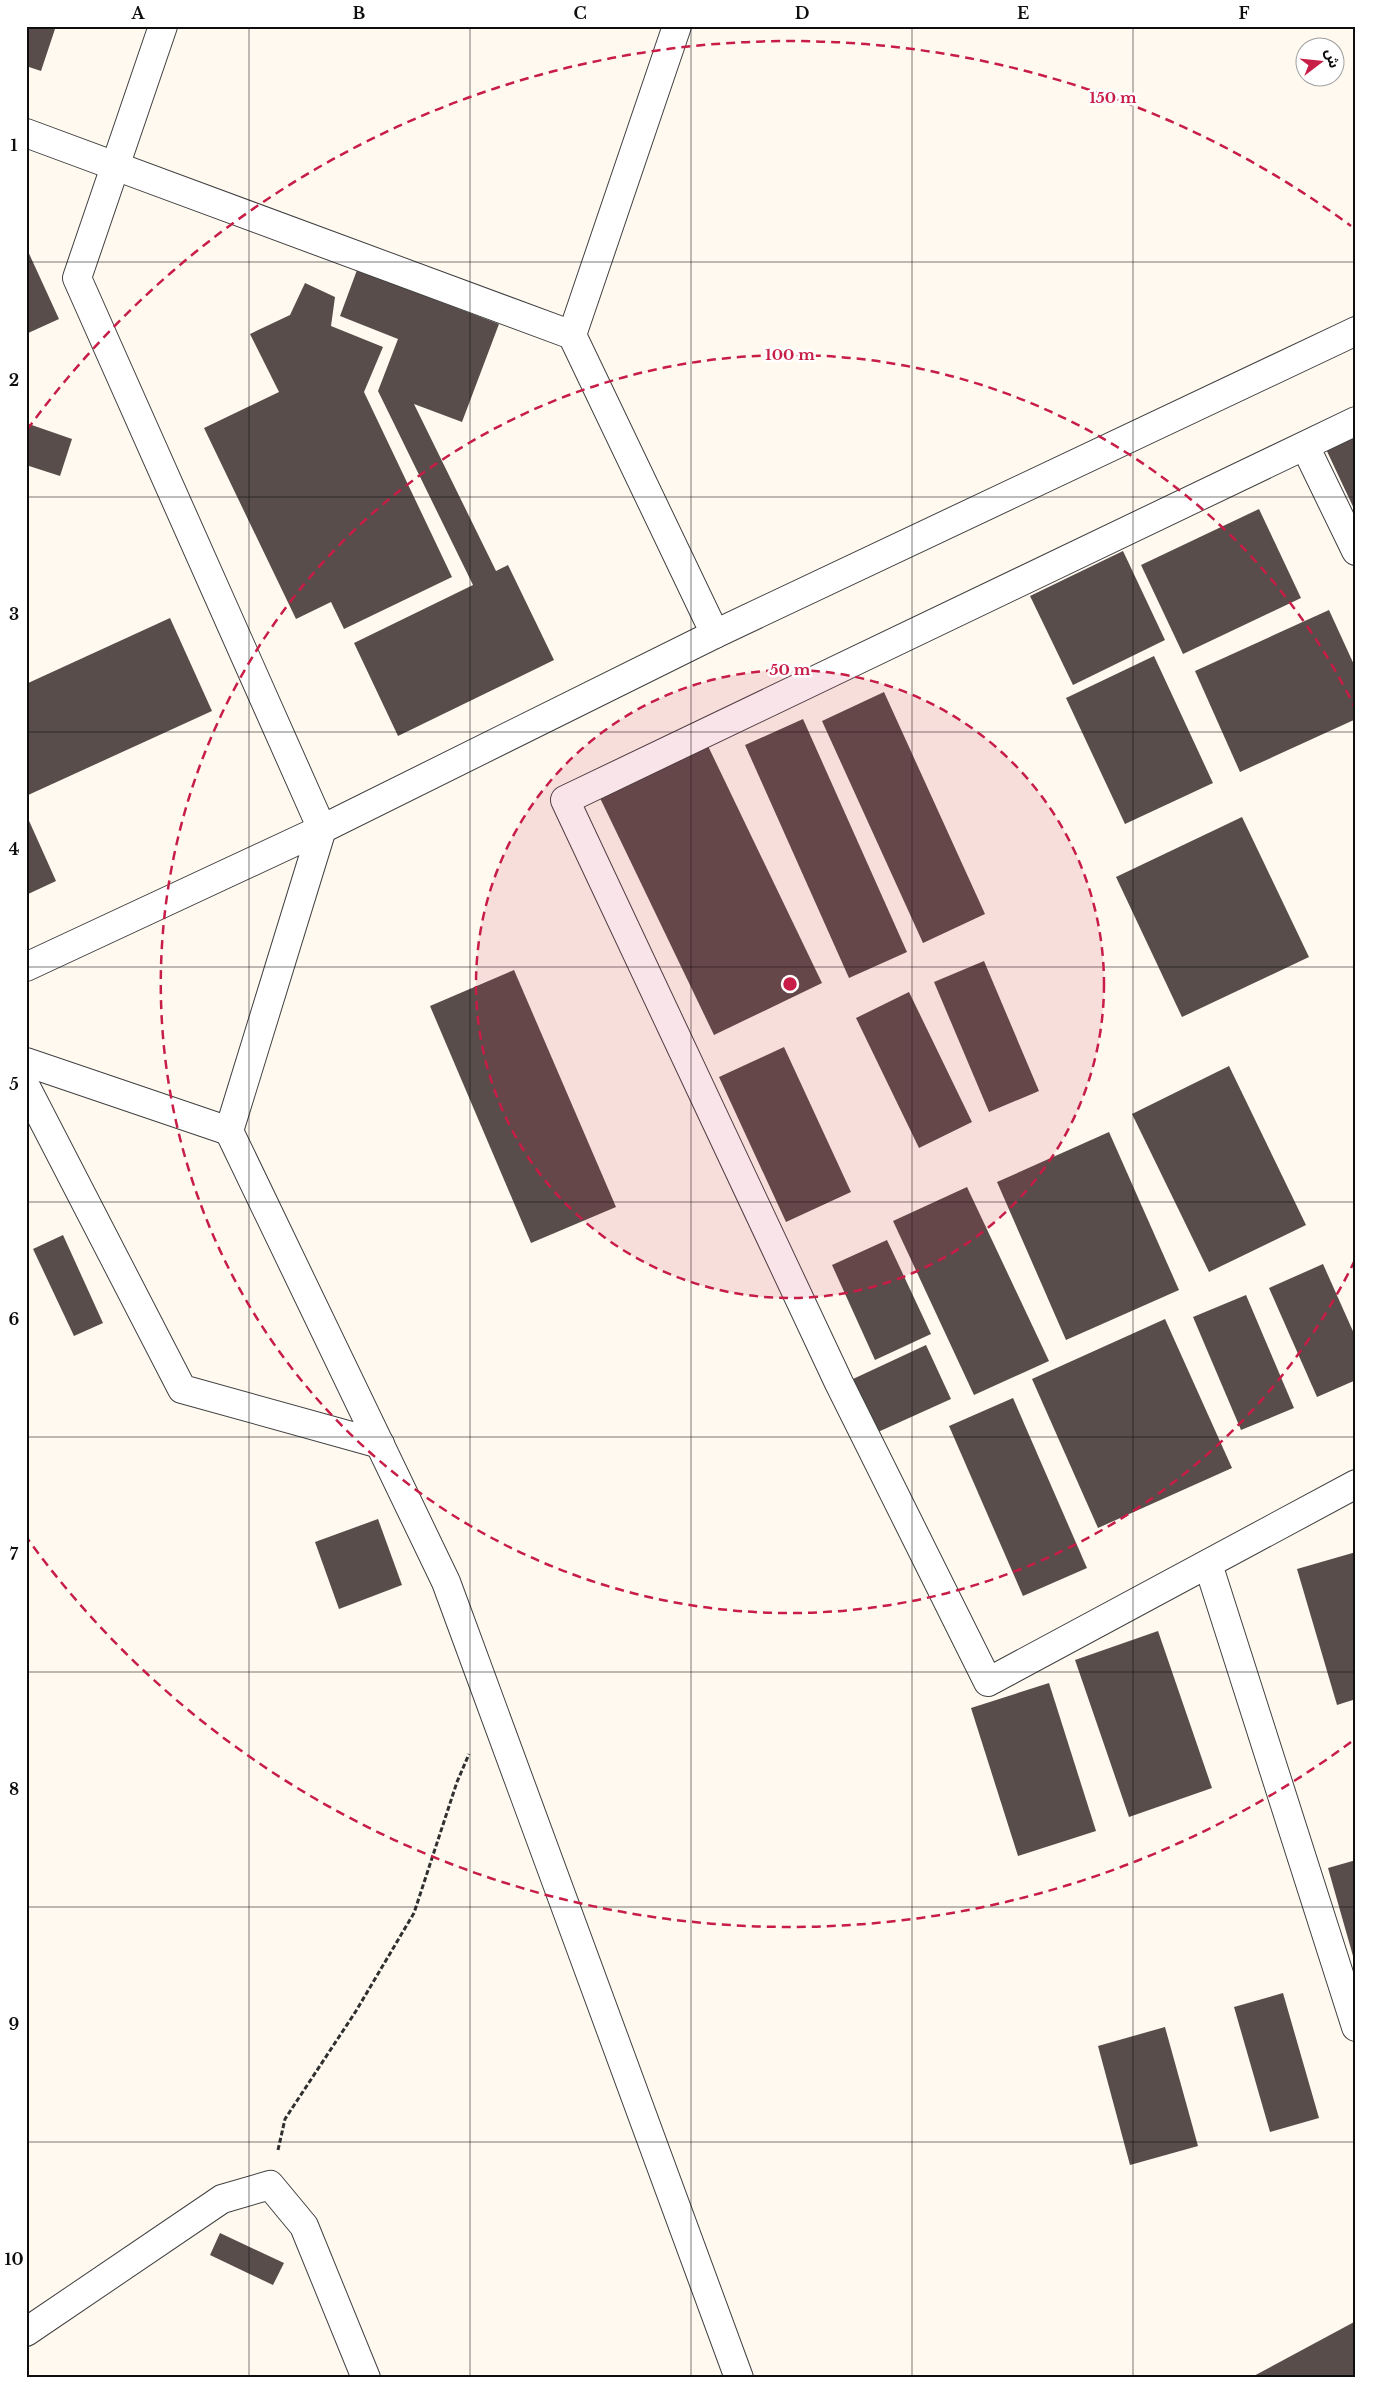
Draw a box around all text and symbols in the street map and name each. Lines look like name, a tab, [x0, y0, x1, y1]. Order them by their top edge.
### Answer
text: A	[131, 3, 146, 23]
text: B	[353, 3, 366, 23]
text: C	[573, 3, 587, 23]
text: D	[795, 3, 809, 23]
text: E	[1017, 3, 1029, 23]
text: F	[1238, 3, 1250, 23]
north arrow	[1294, 38, 1344, 88]
text: ش	[1321, 47, 1344, 70]
text: 150 m	[1089, 88, 1137, 107]
text: 1	[11, 135, 18, 155]
text: 100 m	[765, 345, 815, 364]
text: 2	[9, 370, 19, 390]
text: 3	[9, 604, 19, 624]
text: 50 m	[770, 660, 811, 679]
text: 4	[9, 839, 19, 859]
centre of rings	[781, 975, 799, 993]
text: 5	[9, 1074, 19, 1094]
text: 6	[9, 1309, 20, 1329]
text: 7	[10, 1544, 19, 1564]
text: 8	[9, 1779, 19, 1799]
text: 9	[9, 2014, 20, 2034]
text: 10	[4, 2249, 24, 2269]

